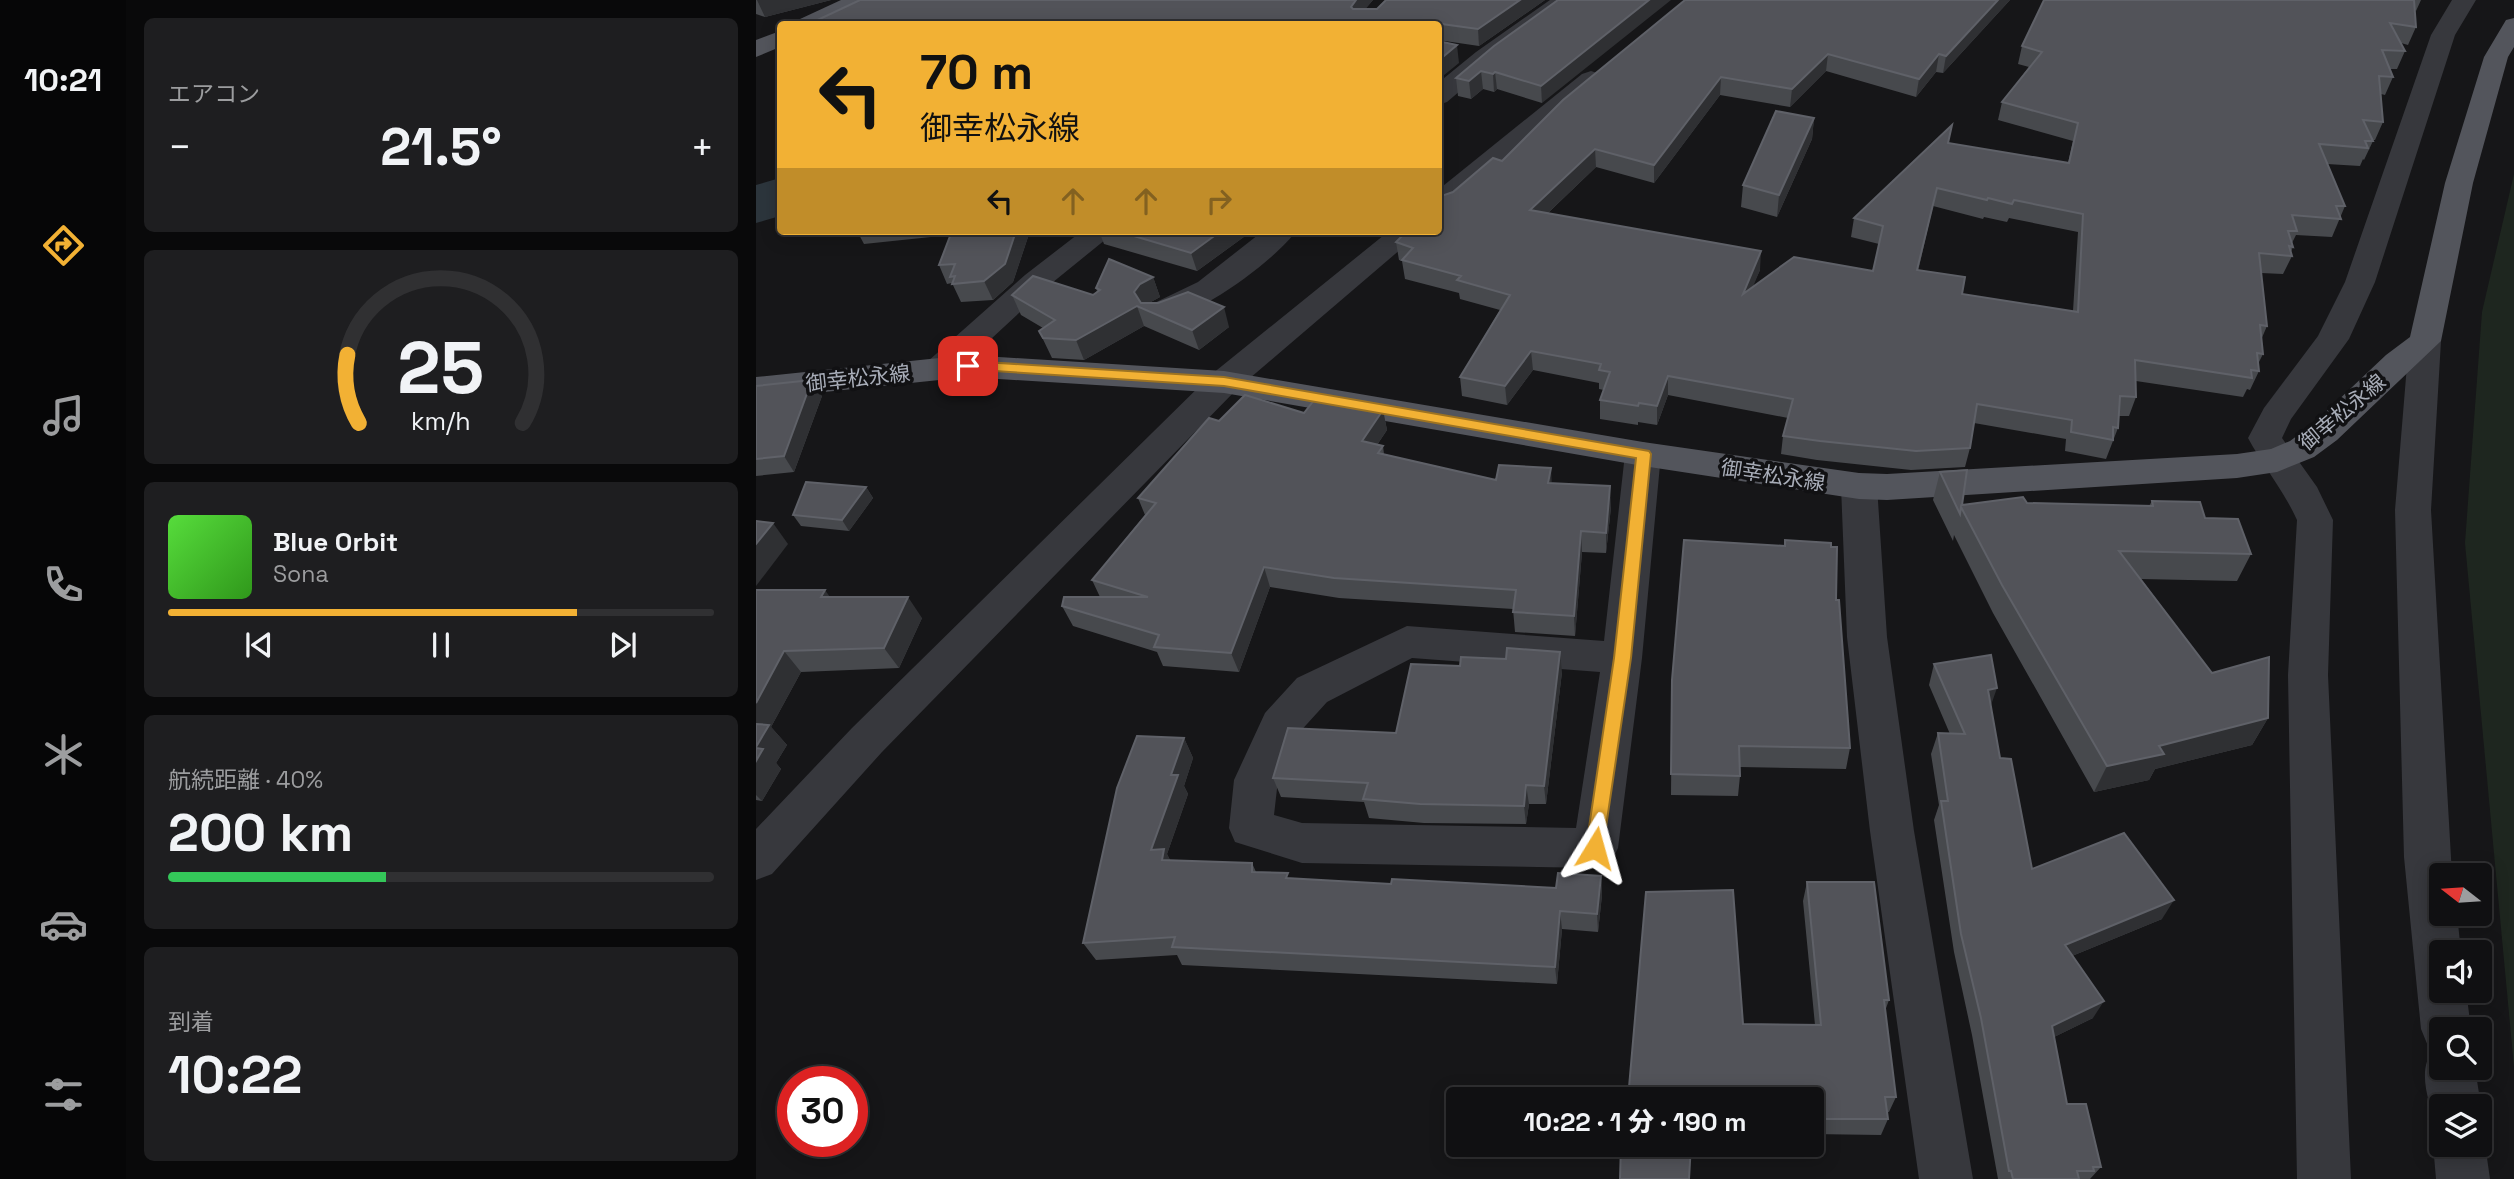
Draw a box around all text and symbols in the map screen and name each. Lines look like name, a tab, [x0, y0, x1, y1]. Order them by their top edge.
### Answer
text: 70 m	[920, 41, 1033, 103]
icon: left	[805, 49, 896, 140]
text: 10:21	[24, 60, 102, 100]
text: エアコン	[168, 79, 260, 109]
text: 御幸松永線	[920, 108, 1080, 148]
text: 21.5°	[380, 114, 502, 180]
text: −	[168, 123, 192, 171]
text: +	[690, 123, 714, 171]
icon: left	[981, 182, 1019, 220]
icon: ahead	[1054, 182, 1092, 220]
icon: ahead	[1127, 182, 1165, 220]
icon: right	[1200, 182, 1238, 220]
icon: directions	[39, 221, 88, 270]
text: 25	[398, 322, 484, 415]
pin	[938, 336, 998, 396]
icon: arrive	[949, 347, 987, 385]
street label: 御幸松永線	[804, 359, 912, 397]
street label: 御幸松永線	[2293, 368, 2391, 456]
icon: music	[39, 391, 88, 440]
text: km/h	[411, 405, 471, 437]
street label: 御幸松永線	[1719, 453, 1827, 497]
text: Blue Orbit	[273, 525, 398, 559]
text: Sona	[273, 559, 329, 589]
icon: phone	[39, 560, 88, 609]
icon: previous	[240, 626, 278, 664]
icon: pause	[422, 626, 460, 664]
icon: next	[604, 626, 642, 664]
icon: climate	[39, 730, 88, 779]
text: 航続距離 · 40%	[168, 765, 323, 795]
text: 200 km	[168, 800, 353, 866]
position arrow	[1558, 811, 1632, 885]
north arrow	[2429, 863, 2492, 926]
map controls	[2429, 863, 2492, 1157]
icon: car	[39, 900, 88, 949]
button: sound	[2429, 940, 2492, 1003]
text: 到着	[168, 1007, 214, 1037]
button: search	[2429, 1017, 2492, 1080]
text: 10:22	[168, 1042, 302, 1108]
speed limit sign: 30	[777, 1066, 868, 1157]
icon: filters	[39, 1070, 88, 1119]
button: layers	[2429, 1094, 2492, 1157]
text: 10:22 · 1 分 · 190 m	[1524, 1105, 1746, 1139]

